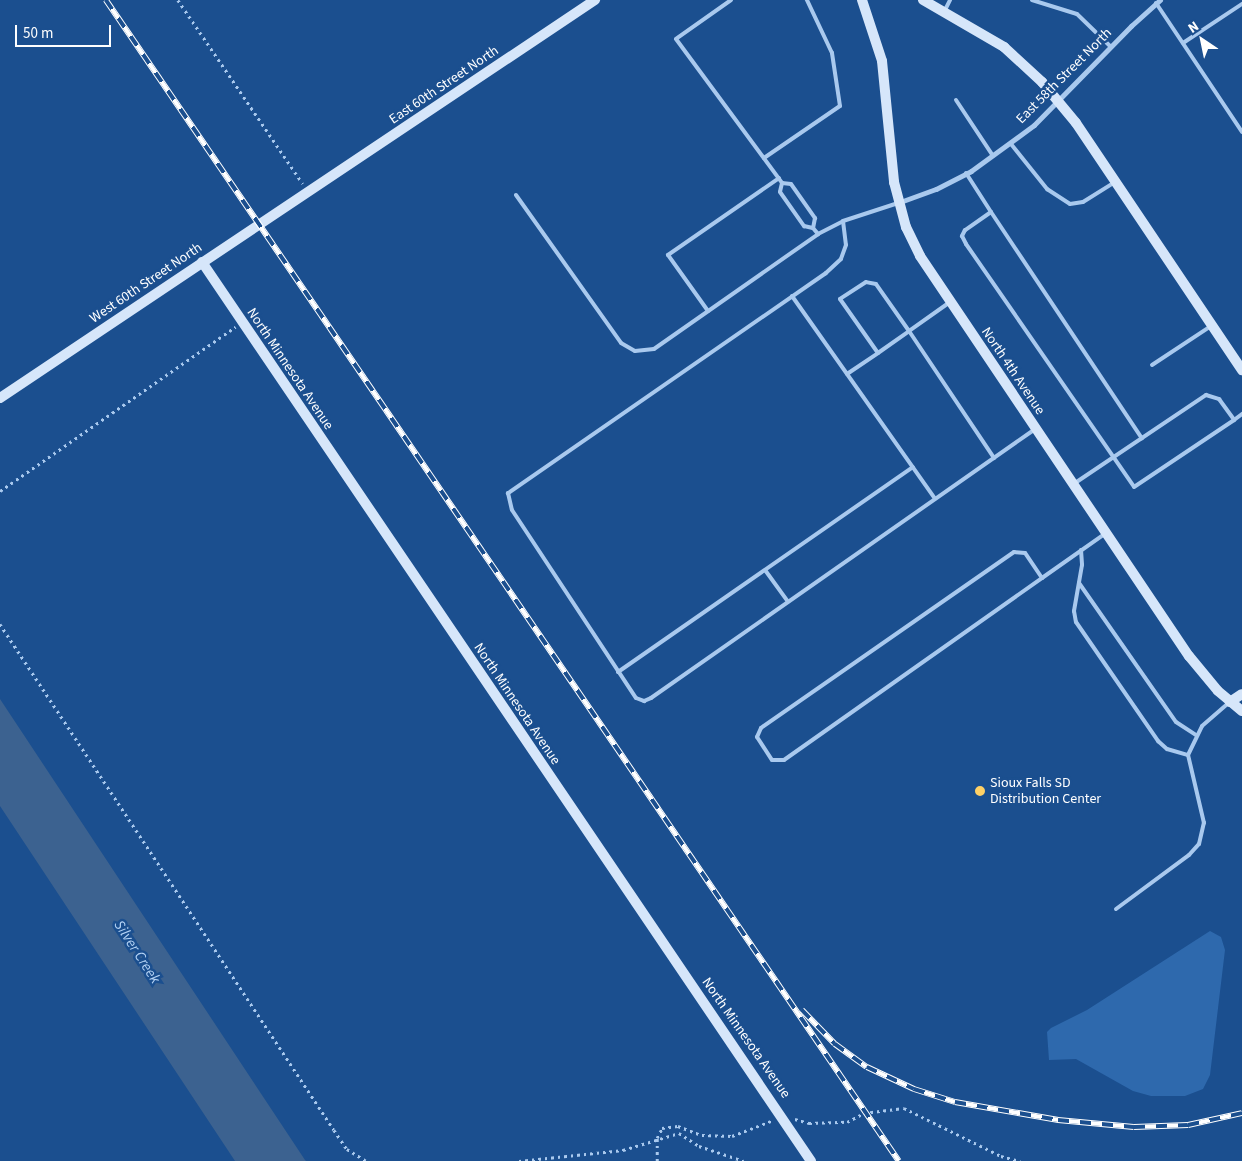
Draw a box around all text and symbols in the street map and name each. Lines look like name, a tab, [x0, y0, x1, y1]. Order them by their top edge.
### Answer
scale bar	[18, 15, 114, 47]
north arrow	[1177, 15, 1227, 65]
text: N	[1184, 17, 1203, 38]
text: 50 m	[23, 23, 53, 44]
street label: East 58th Street North	[1013, 25, 1115, 127]
street label: East 60th Street North	[386, 42, 502, 128]
street label: West 60th Street North	[87, 239, 205, 327]
street label: North Minnesota Avenue	[243, 305, 337, 433]
street label: North 4th Avenue	[978, 324, 1048, 418]
street label: North Minnesota Avenue	[470, 640, 564, 768]
place label: Sioux Falls SD Distribution Center	[990, 775, 1101, 808]
marker: Sioux Falls SD Distribution Center	[974, 785, 986, 797]
water label: Silver Creek	[110, 917, 164, 987]
street label: North Minnesota Avenue	[698, 975, 794, 1101]

